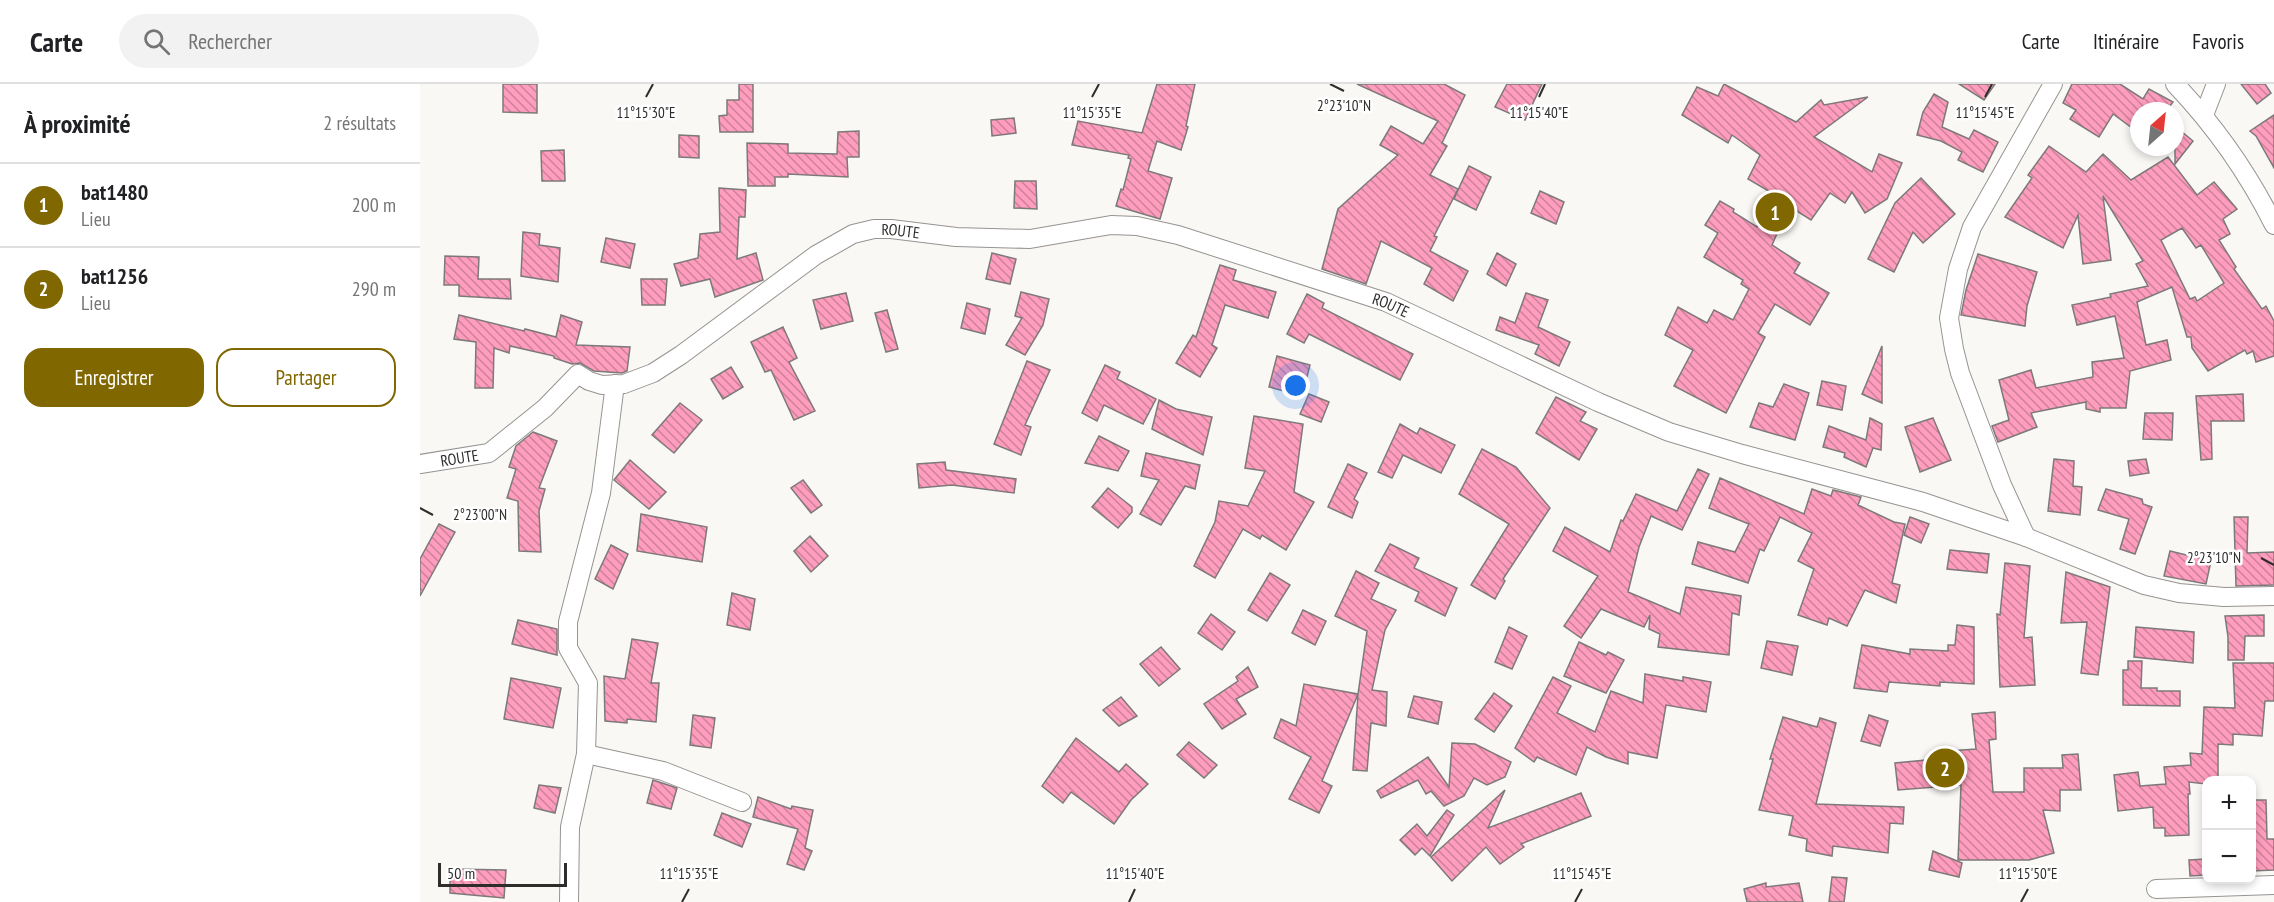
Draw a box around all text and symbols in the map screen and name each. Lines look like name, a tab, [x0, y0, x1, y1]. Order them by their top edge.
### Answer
search box	[119, 14, 539, 68]
text: Carte	[30, 23, 83, 60]
icon: search	[140, 25, 173, 58]
text: Rechercher	[188, 27, 272, 55]
text: Carte	[2022, 28, 2060, 55]
text: Itinéraire	[2093, 28, 2159, 55]
text: Favoris	[2192, 28, 2244, 55]
text: 2°23'10"N	[1317, 96, 1371, 115]
north arrow	[2130, 102, 2184, 156]
text: 11°15'30"E	[616, 103, 676, 122]
text: 11°15'35"E	[1062, 103, 1122, 122]
text: 11°15'40"E	[1509, 103, 1569, 122]
text: 11°15'45"E	[1955, 103, 2015, 122]
text: À proximité	[24, 107, 131, 140]
text: 2 résultats	[323, 110, 396, 136]
text: bat1480	[81, 178, 148, 206]
pin: 1	[1756, 190, 1794, 234]
text: 1	[39, 192, 48, 218]
text: 200 m	[352, 192, 396, 218]
text: Lieu	[81, 206, 111, 232]
street label: ROUTE	[882, 219, 921, 242]
text: bat1256	[81, 262, 148, 290]
text: 2	[39, 276, 48, 302]
text: 290 m	[352, 276, 396, 302]
street label: ROUTE	[1370, 288, 1413, 322]
text: Lieu	[81, 290, 111, 316]
button: Enregistrer	[24, 348, 204, 407]
button: Partager	[216, 348, 396, 407]
your location	[1281, 371, 1310, 400]
street label: ROUTE	[439, 445, 480, 471]
text: 2°23'00"N	[453, 505, 507, 524]
text: 2°23'10"N	[2187, 548, 2241, 567]
pin: 2	[1926, 746, 1964, 790]
map controls	[2202, 776, 2256, 884]
button: +	[2202, 776, 2256, 830]
button: −	[2202, 830, 2256, 884]
scale bar	[438, 860, 567, 888]
text: 50 m	[447, 863, 475, 883]
text: 11°15'35"E	[659, 864, 719, 883]
text: 11°15'40"E	[1105, 864, 1165, 883]
text: 11°15'45"E	[1552, 864, 1612, 883]
text: 11°15'50"E	[1998, 864, 2058, 883]

